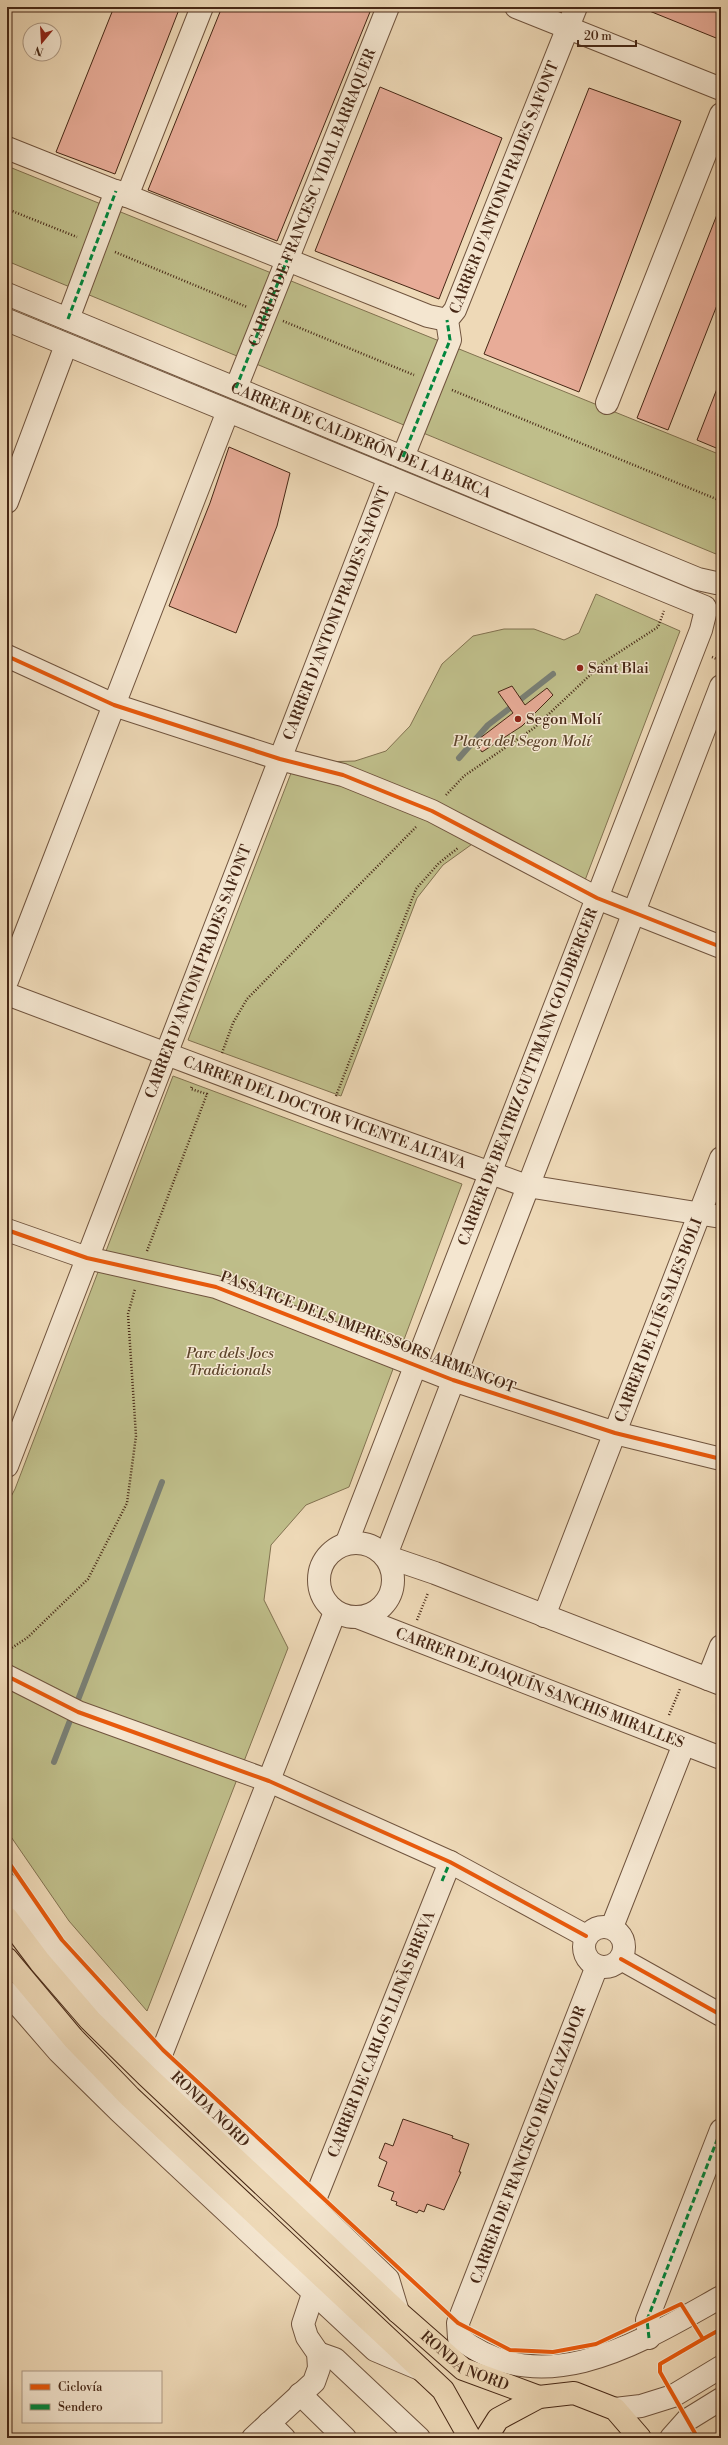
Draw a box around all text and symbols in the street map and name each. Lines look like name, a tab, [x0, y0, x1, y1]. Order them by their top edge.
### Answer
north arrow	[22, 22, 62, 62]
scale bar	[578, 22, 636, 48]
text: 20 m	[584, 29, 612, 44]
text: N	[33, 42, 46, 59]
street label: CARRER DE FRANCESC VIDAL BARRAQUER	[244, 46, 381, 349]
street label: CARRER D'ANTONI PRADES SAFONT	[445, 58, 564, 317]
street label: CARRER DE CALDERÓN DE LA BARCA	[228, 378, 495, 503]
street label: CARRER D'ANTONI PRADES SAFONT	[279, 484, 395, 743]
place label: Sant Blai	[588, 659, 649, 678]
marker: Sant Blai	[575, 663, 585, 673]
place label: Segon Molí	[526, 710, 603, 729]
marker: Segon Molí	[513, 714, 523, 724]
park label: Plaça del Segon Molí	[452, 732, 593, 751]
street label: CARRER D'ANTONI PRADES SAFONT	[141, 842, 256, 1101]
street label: CARRER DE BEATRIZ GUTTMANN GOLDBERGER	[454, 905, 602, 1249]
street label: CARRER DEL DOCTOR VICENTE ALTAVA	[180, 1052, 469, 1174]
street label: CARRER DE LUÍS SALES BOLI	[611, 1215, 707, 1425]
street label: PASSATGE DELS IMPRESSORS ARMENGOT	[218, 1267, 518, 1398]
park label: Parc dels Jocs Tradicionals	[185, 1344, 274, 1380]
street label: CARRER DE JOAQUÍN SANCHIS MIRALLES	[393, 1624, 687, 1753]
street label: CARRER DE CARLOS LLINÀS BREVA	[324, 1908, 440, 2161]
street label: CARRER DE FRANCISCO RUIZ CAZADOR	[467, 2003, 591, 2287]
street label: RONDA NORD	[167, 2067, 253, 2152]
street label: RONDA NORD	[416, 2327, 512, 2395]
legend	[22, 2371, 162, 2423]
text: Ciclovía	[58, 2380, 103, 2395]
text: Sendero	[58, 2400, 103, 2415]

